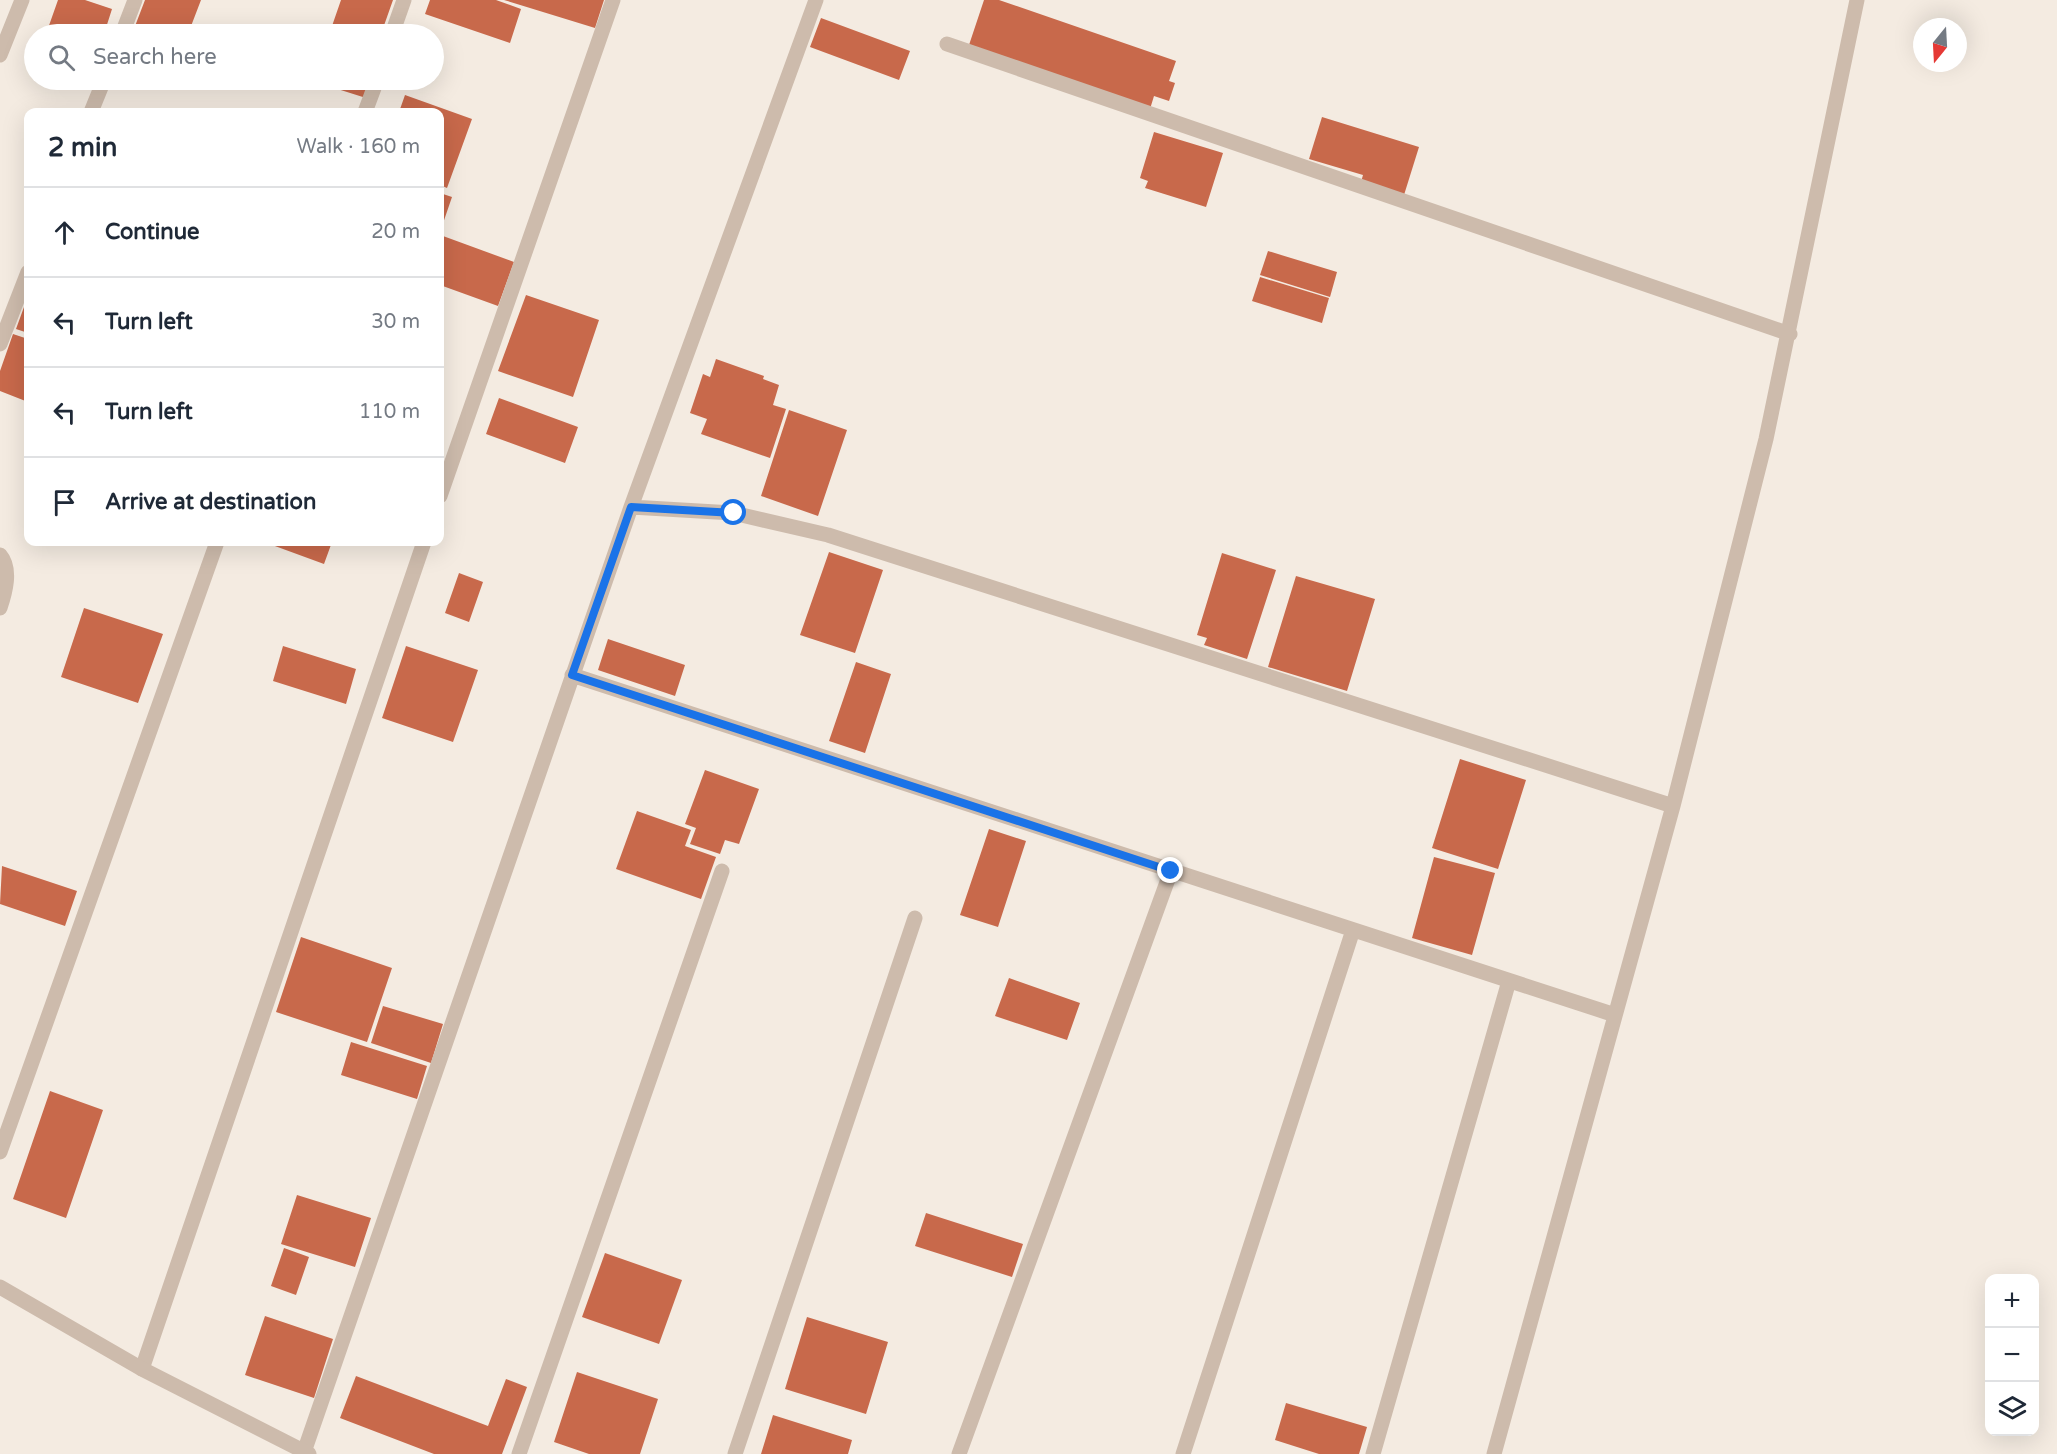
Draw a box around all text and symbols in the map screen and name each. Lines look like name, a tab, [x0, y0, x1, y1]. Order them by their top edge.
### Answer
north arrow	[1913, 18, 1967, 72]
search box	[24, 24, 444, 90]
icon: search	[45, 41, 78, 74]
text: Search here	[93, 44, 217, 70]
text: 2 min	[48, 132, 117, 163]
text: Walk · 160 m	[297, 135, 420, 159]
icon: ahead	[48, 216, 81, 249]
text: Continue	[105, 219, 200, 245]
text: 20 m	[371, 220, 420, 244]
icon: left	[48, 306, 81, 339]
text: Turn left	[105, 309, 193, 335]
text: 30 m	[371, 310, 420, 334]
icon: left	[48, 396, 81, 429]
text: Turn left	[105, 399, 193, 425]
text: 110 m	[359, 400, 420, 424]
icon: arrive	[48, 486, 81, 519]
text: Arrive at destination	[105, 489, 316, 515]
route start	[720, 499, 746, 525]
route end	[1157, 857, 1183, 883]
map controls	[1985, 1274, 2039, 1436]
button: +	[1985, 1274, 2039, 1328]
button: −	[1985, 1328, 2039, 1382]
button: layers	[1985, 1382, 2039, 1436]

